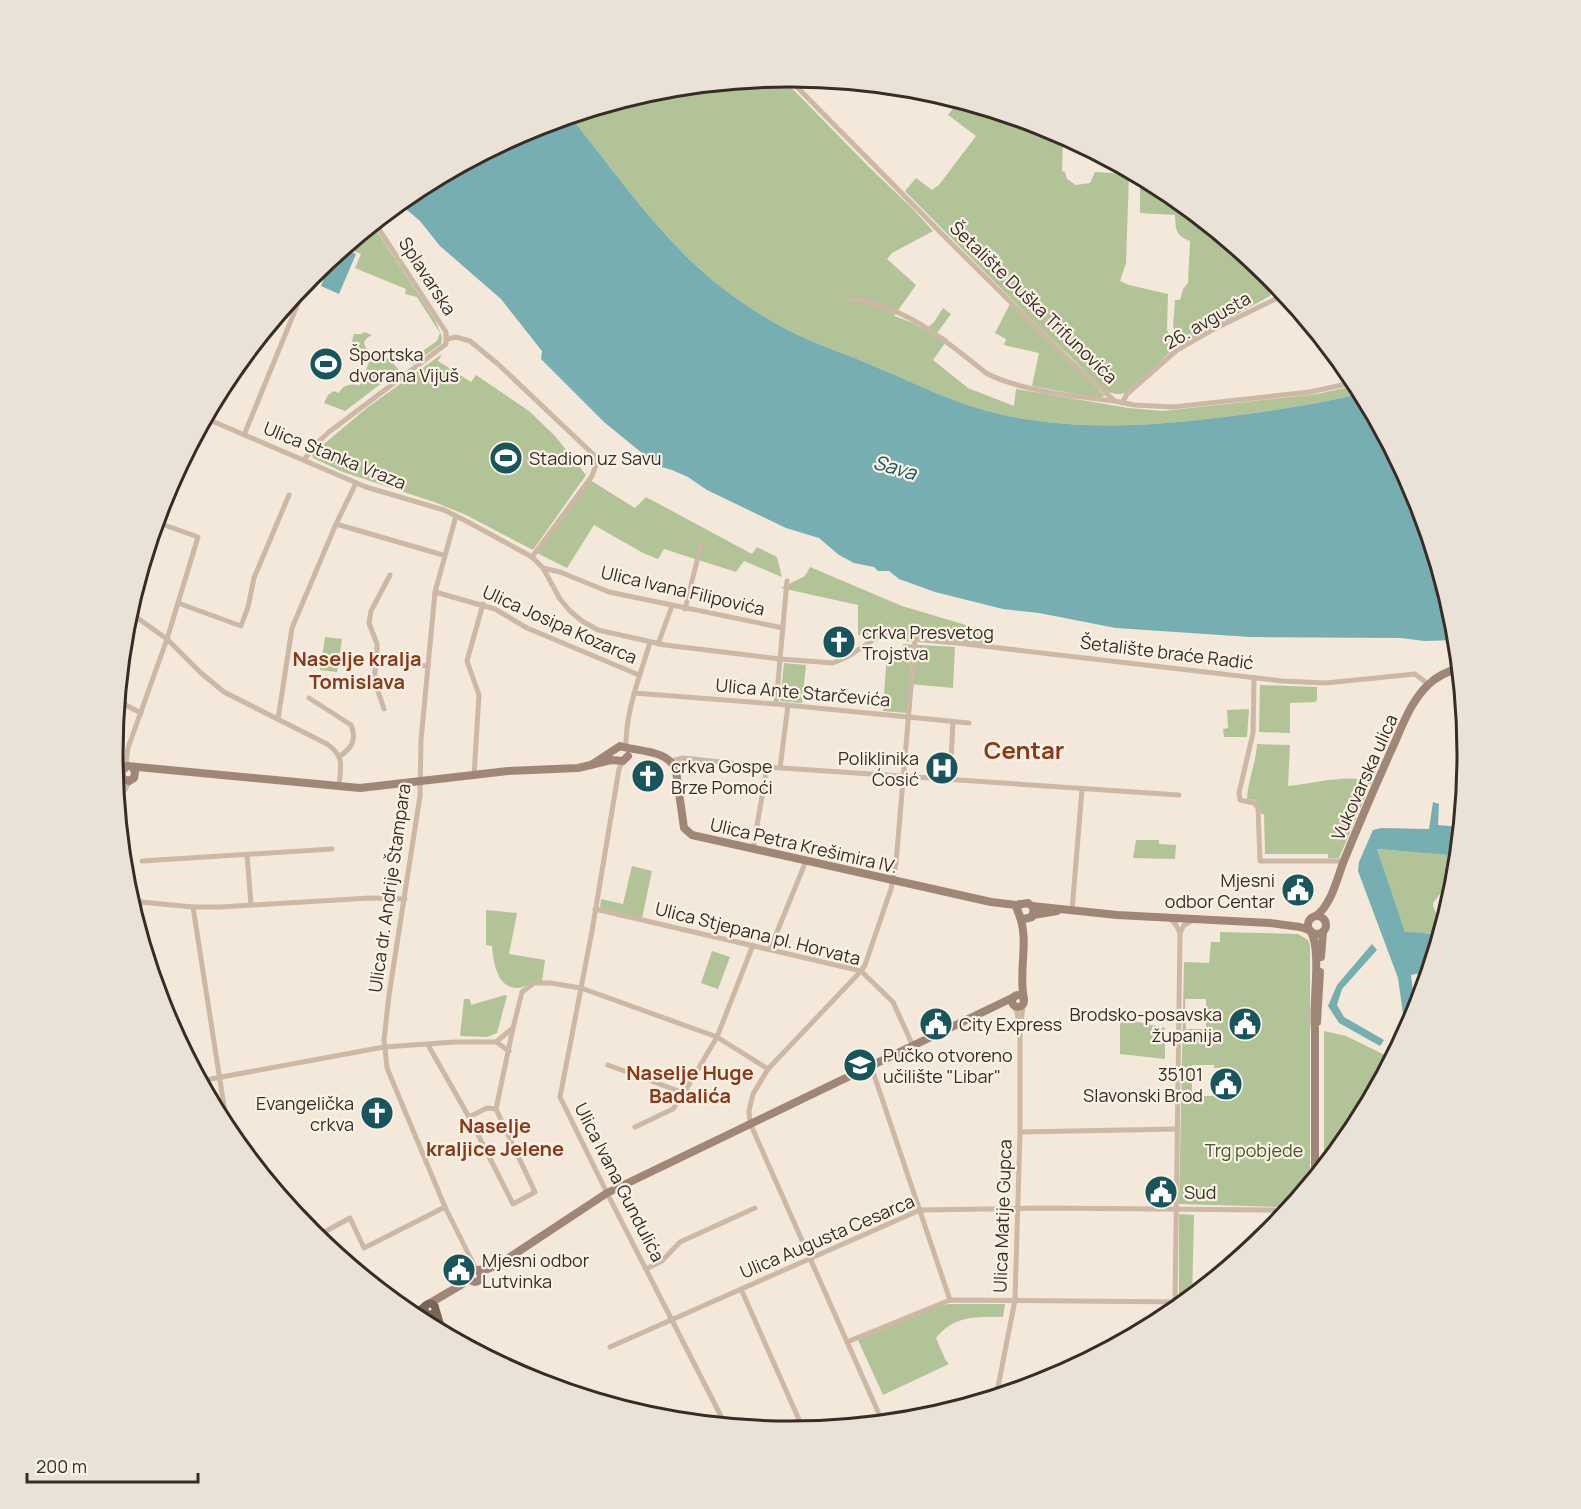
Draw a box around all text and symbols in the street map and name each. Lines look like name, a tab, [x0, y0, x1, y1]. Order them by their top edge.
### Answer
street label: Šetalište Duška Trifunovića	[945, 216, 1123, 388]
street label: Splavarska	[394, 232, 462, 320]
street label: 26. avgusta	[1159, 286, 1255, 354]
place label: Športska dvorana Vijuš	[349, 342, 459, 387]
sports icon: Športska dvorana Vijuš	[308, 346, 344, 382]
street label: Ulica Stanka Vraza	[260, 415, 410, 495]
sports icon: Stadion uz Savu	[488, 440, 524, 476]
place label: Stadion uz Savu	[529, 446, 662, 470]
water label: Sava	[870, 448, 921, 486]
street label: Ulica Ivana Filipovića	[599, 559, 767, 621]
street label: Ulica Josipa Kozarca	[479, 579, 641, 669]
place label: crkva Presvetog Trojstva	[862, 620, 994, 665]
church icon: crkva Presvetog Trojstva	[821, 624, 857, 660]
street label: Šetalište braće Radić	[1079, 629, 1255, 675]
district label: Naselje kralja Tomislava	[292, 645, 422, 695]
street label: Ulica Ante Starčevića	[715, 672, 891, 712]
street label: Vukovarska ulica	[1325, 710, 1403, 844]
district label: Centar	[984, 733, 1064, 766]
place label: Poliklinika Ćosić	[838, 746, 919, 791]
hospital icon: Poliklinika Ćosić	[924, 750, 960, 786]
place label: crkva Gospe Brze Pomoći	[671, 754, 773, 799]
church icon: crkva Gospe Brze Pomoći	[630, 758, 666, 794]
street label: Ulica dr. Andrije Štampara	[362, 782, 416, 994]
street label: Ulica Petra Krešimira IV.	[708, 812, 900, 878]
place label: Mjesni odbor Centar	[1165, 868, 1276, 913]
public building icon: Mjesni odbor Centar	[1280, 872, 1316, 908]
street label: Ulica Stjepana pl. Horvata	[653, 896, 863, 970]
place label: Brodsko-posavska županija	[1069, 1002, 1222, 1047]
public building icon: City Express	[918, 1006, 954, 1042]
public building icon: Brodsko-posavska županija	[1227, 1006, 1263, 1042]
place label: City Express	[959, 1012, 1062, 1036]
place label: Pučko otvoreno učilište "Libar"	[883, 1043, 1013, 1088]
school or university icon: Pučko otvoreno učilište "Libar"	[842, 1047, 878, 1083]
district label: Naselje Huge Badalića	[626, 1059, 754, 1109]
place label: 35101 Slavonski Brod	[1083, 1062, 1203, 1107]
public building icon: 35101 Slavonski Brod	[1208, 1066, 1244, 1102]
place label: Evangelička crkva	[256, 1091, 354, 1136]
church icon: Evangelička crkva	[359, 1095, 395, 1131]
street label: Ulica Ivana Gundulića	[570, 1098, 670, 1266]
district label: Naselje kraljice Jelene	[426, 1112, 564, 1162]
park label: Trg pobjede	[1205, 1138, 1303, 1162]
street label: Ulica Matije Gupca	[987, 1139, 1017, 1293]
public building icon: Sud	[1143, 1174, 1179, 1210]
place label: Sud	[1184, 1180, 1216, 1204]
street label: Ulica Augusta Cesarca	[736, 1188, 918, 1284]
place label: Mjesni odbor Lutvinka	[482, 1248, 590, 1293]
public building icon: Mjesni odbor Lutvinka	[441, 1252, 477, 1288]
scale bar	[27, 1446, 198, 1484]
text: 200 m	[36, 1454, 87, 1478]

